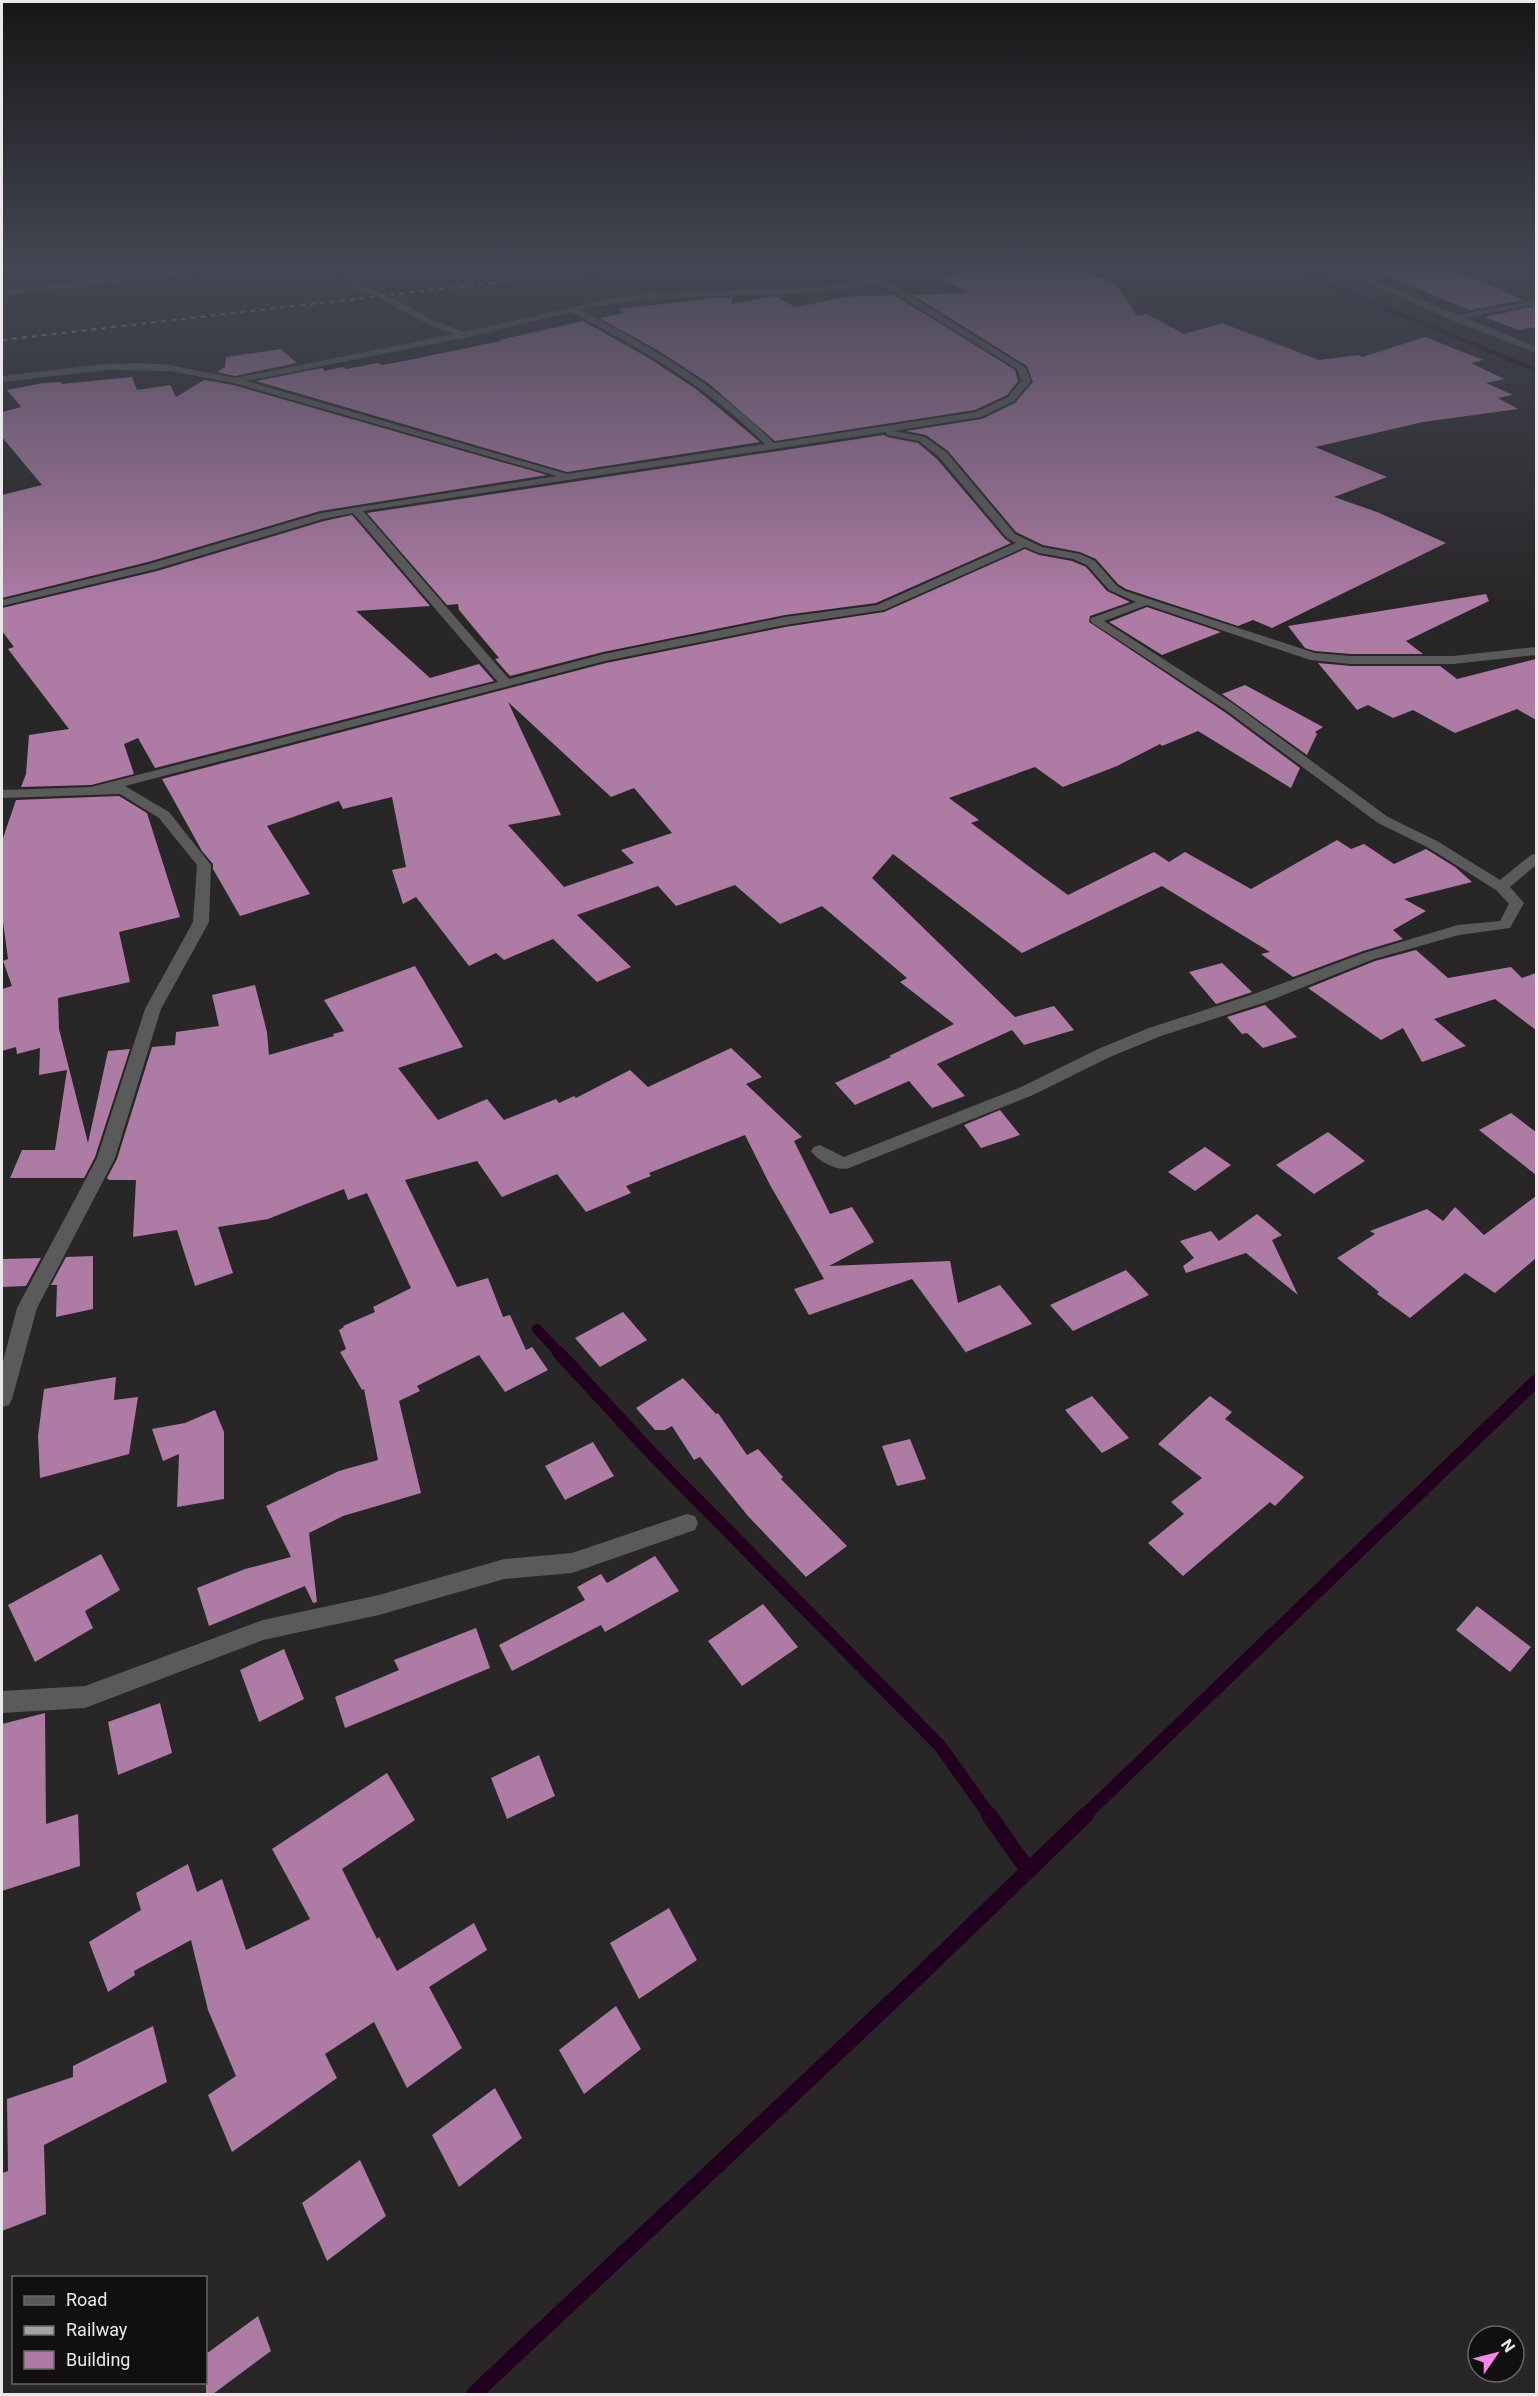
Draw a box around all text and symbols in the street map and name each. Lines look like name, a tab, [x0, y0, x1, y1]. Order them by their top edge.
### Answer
legend	[12, 2276, 207, 2384]
text: Road	[66, 2289, 107, 2310]
text: Railway	[66, 2319, 128, 2340]
north arrow	[1466, 2324, 1526, 2384]
text: N	[1497, 2336, 1519, 2356]
text: Building	[66, 2349, 130, 2370]

